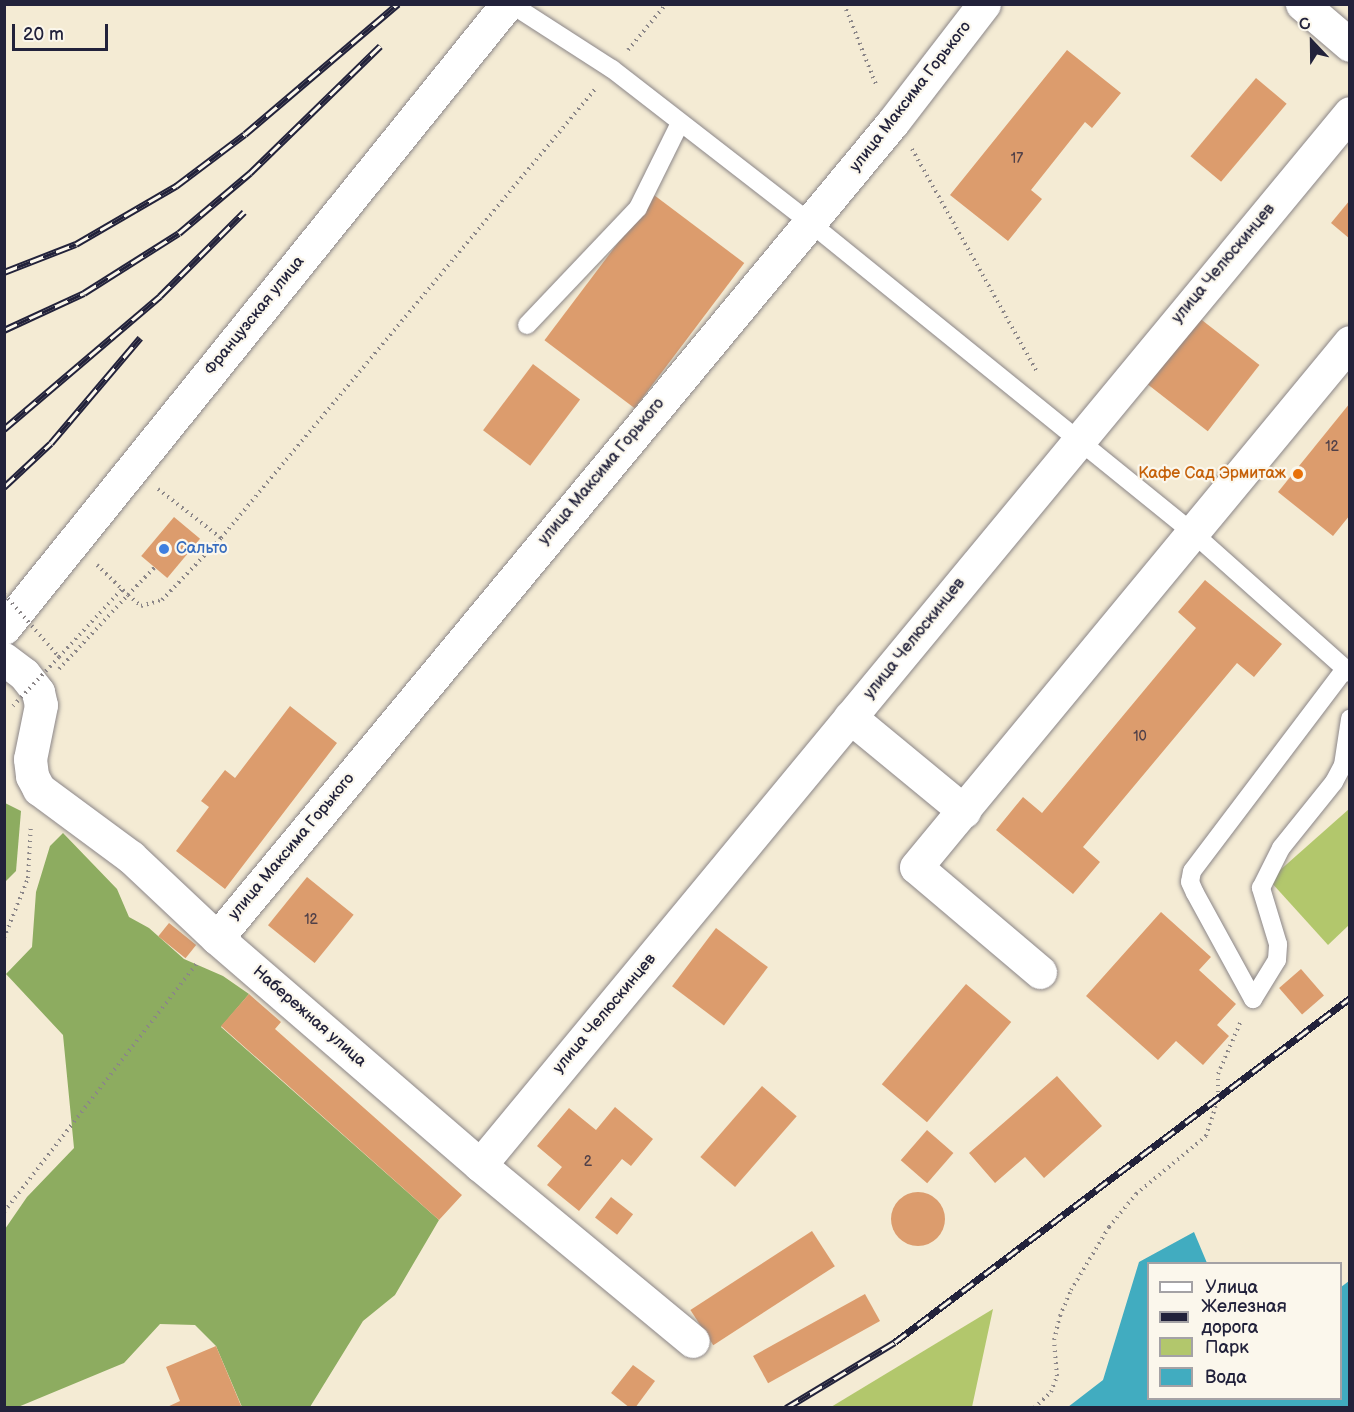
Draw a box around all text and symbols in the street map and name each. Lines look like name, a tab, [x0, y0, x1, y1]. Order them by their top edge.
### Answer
scale bar	[15, 12, 111, 50]
north arrow	[1282, 12, 1342, 72]
text: С	[1296, 14, 1314, 36]
street label: улица Максима Горького	[846, 18, 976, 176]
text: 20 m	[23, 24, 64, 45]
house number: 17	[1011, 151, 1023, 167]
street label: улица Челюскинцев	[1168, 200, 1280, 328]
street label: Французская улица	[201, 253, 309, 379]
street label: улица Максима Горького	[535, 395, 669, 549]
house number: 12	[1325, 439, 1339, 455]
place label: Кафе Сад Эрмитаж	[1138, 464, 1286, 484]
marker: Кафе Сад Эрмитаж	[1291, 467, 1305, 481]
place label: Сальто	[176, 539, 227, 559]
marker: Сальто	[157, 542, 171, 556]
street label: улица Челюскинцев	[860, 575, 970, 703]
house number: 10	[1133, 729, 1147, 745]
street label: улица Максима Горького	[225, 770, 359, 924]
house number: 12	[304, 912, 318, 928]
street label: улица Челюскинцев	[549, 950, 661, 1078]
street label: Набережная улица	[248, 962, 370, 1072]
house number: 2	[584, 1154, 592, 1170]
legend	[1147, 1262, 1342, 1400]
text: Улица	[1205, 1277, 1258, 1298]
text: Железная дорога	[1201, 1296, 1287, 1338]
text: Парк	[1205, 1337, 1249, 1358]
text: Вода	[1205, 1367, 1247, 1388]

